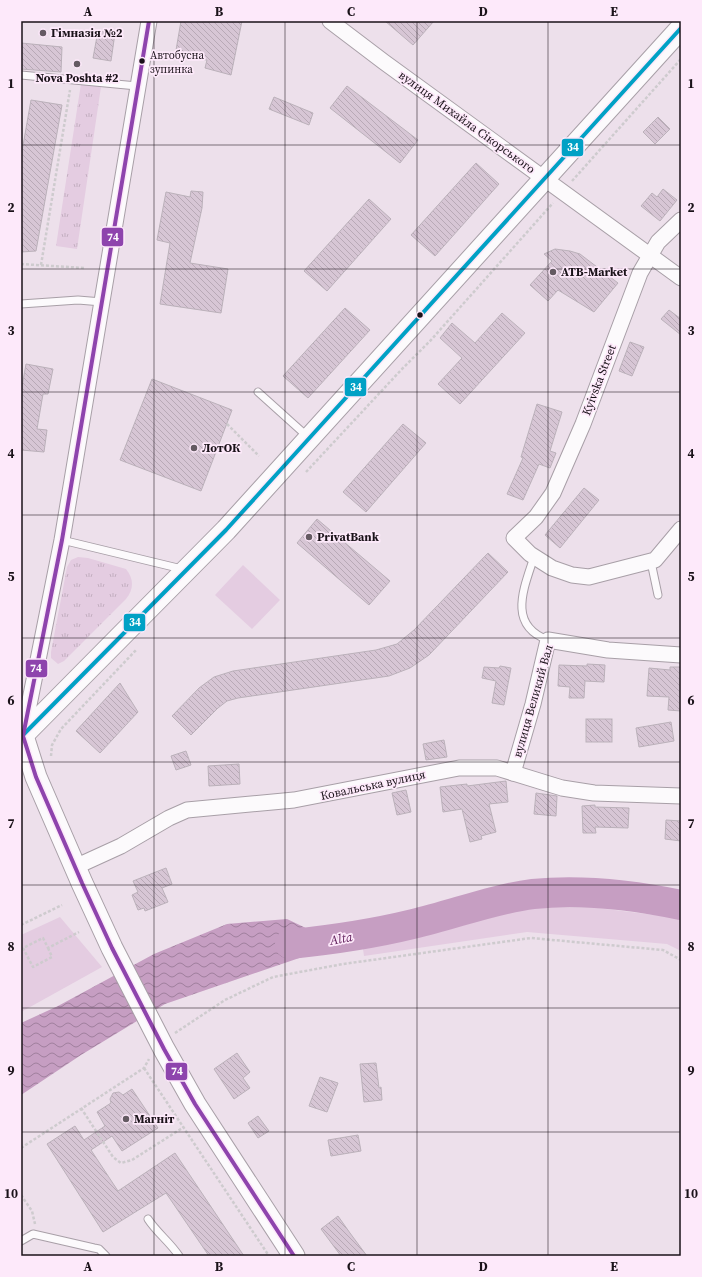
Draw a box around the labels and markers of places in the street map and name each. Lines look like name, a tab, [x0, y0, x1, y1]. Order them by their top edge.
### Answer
place label: Гімназія №2	[51, 25, 123, 41]
marker: Гімназія №2	[38, 28, 48, 38]
place label: Автобусна зупинка	[150, 48, 205, 77]
marker: Автобусна зупинка	[137, 56, 147, 66]
marker: Nova Poshta #2	[72, 59, 82, 69]
place label: Nova Poshta #2	[36, 70, 119, 86]
place label: ATB-Market	[561, 264, 628, 280]
marker: ATB-Market	[548, 267, 558, 277]
unlabelled marker	[415, 310, 425, 320]
place label: ЛотОК	[202, 440, 241, 456]
marker: ЛотОК	[189, 443, 199, 453]
place label: PrivatBank	[317, 529, 380, 545]
marker: PrivatBank	[304, 532, 314, 542]
place label: Магніт	[134, 1111, 175, 1127]
marker: Магніт	[121, 1114, 131, 1124]

